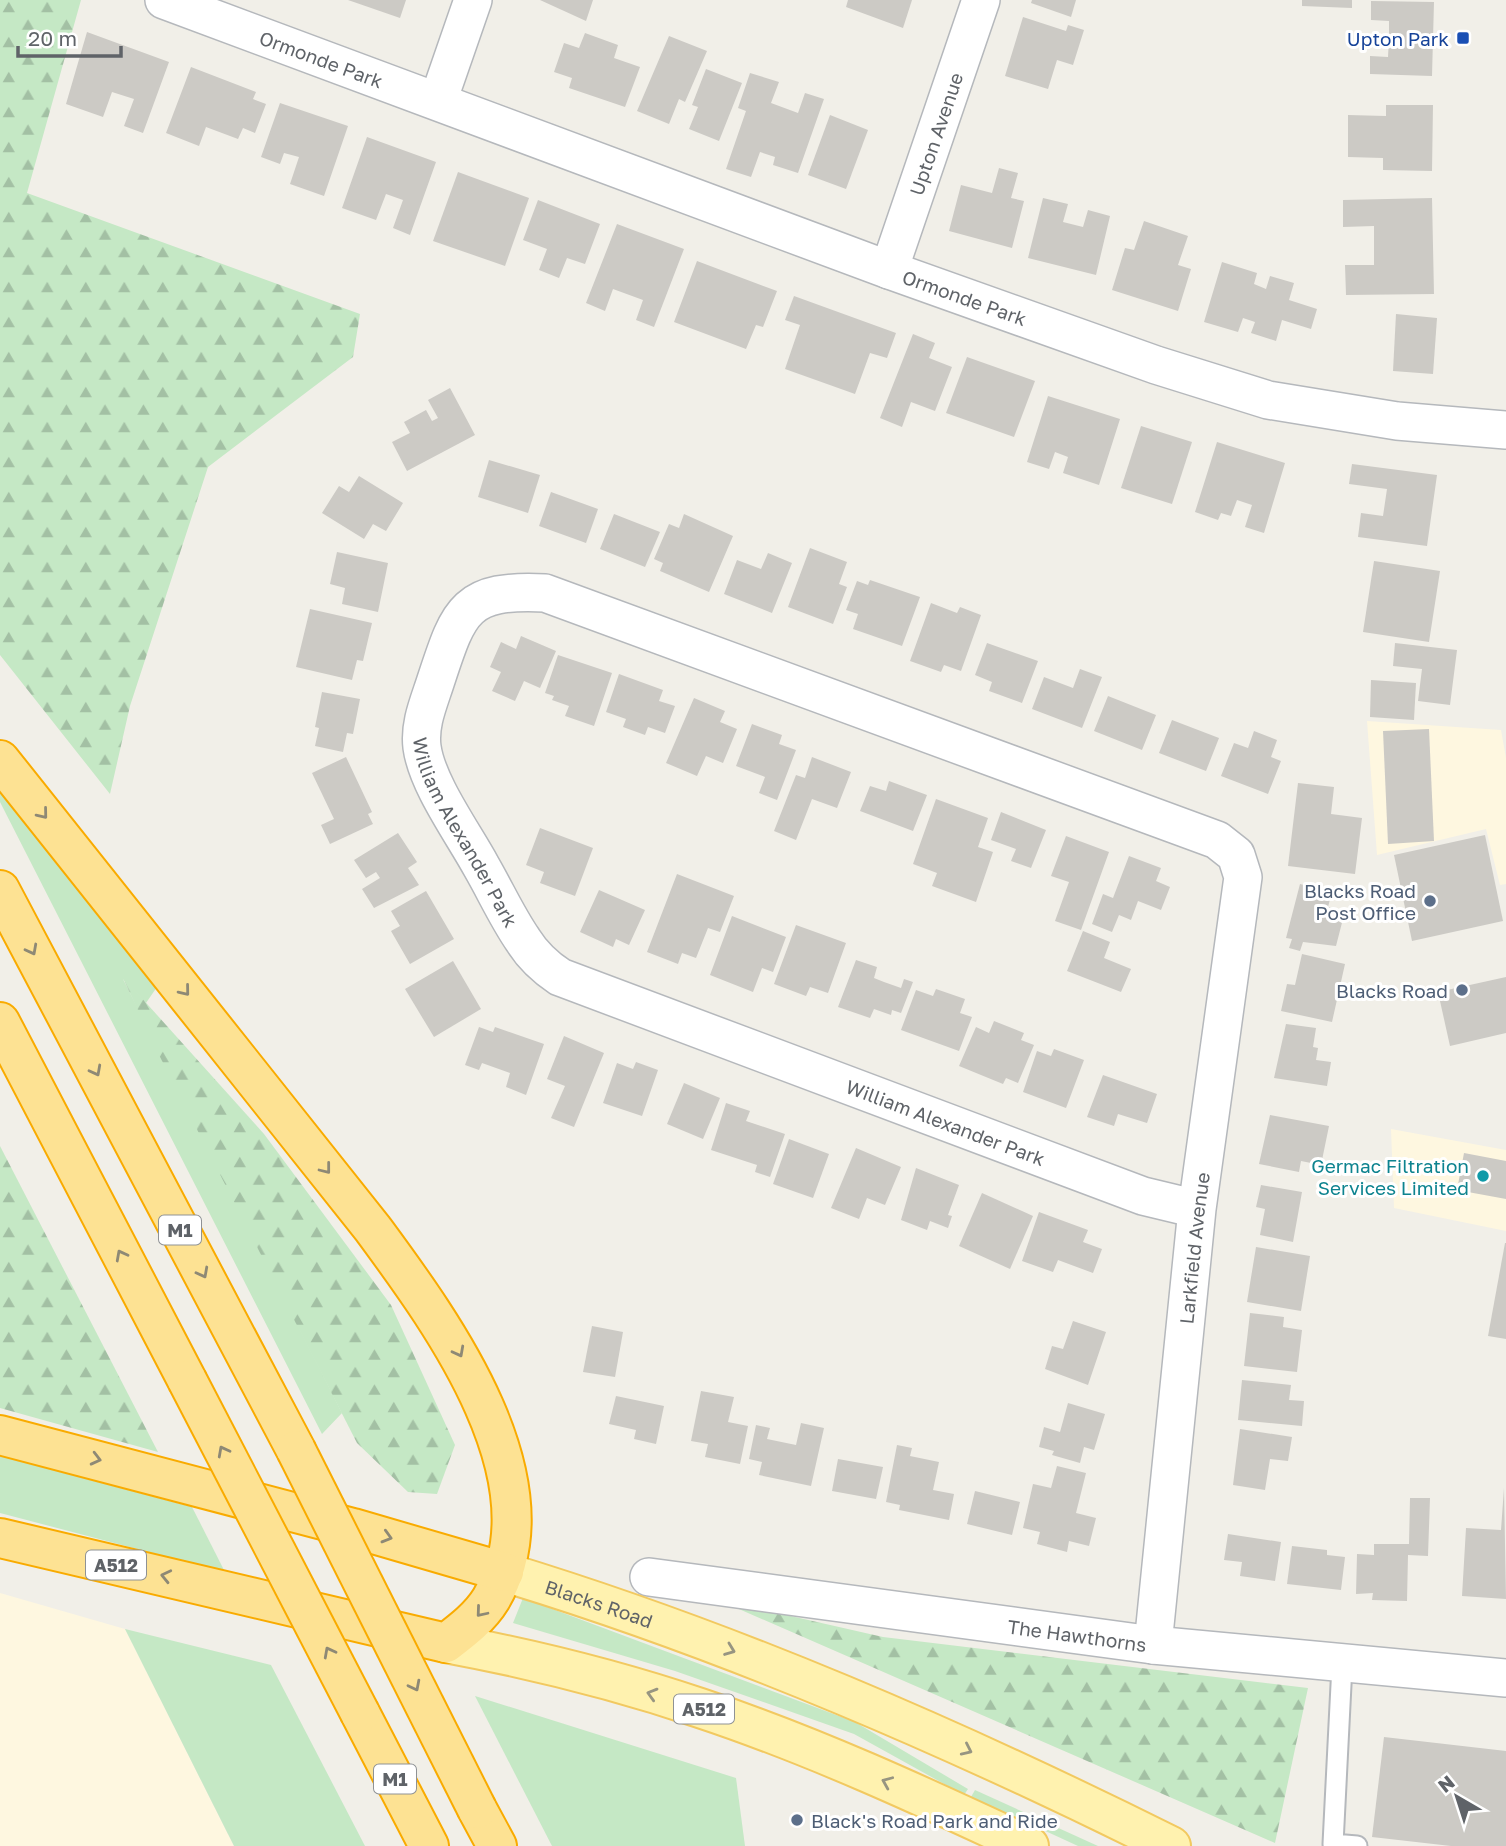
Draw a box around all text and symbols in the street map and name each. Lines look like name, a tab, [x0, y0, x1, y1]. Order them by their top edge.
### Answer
scale bar	[18, 14, 121, 58]
text: 20 m	[28, 25, 77, 51]
street label: Ormonde Park	[256, 25, 387, 92]
place label: Upton Park	[1347, 27, 1449, 50]
marker: Upton Park	[1455, 30, 1471, 46]
street label: Upton Avenue	[904, 69, 967, 198]
street label: Ormonde Park	[900, 264, 1030, 330]
street label: William Alexander Park	[409, 736, 523, 931]
one-way arrow	[34, 806, 47, 818]
place label: Blacks Road Post Office	[1304, 879, 1416, 924]
marker: Blacks Road Post Office	[1422, 893, 1438, 909]
one-way arrow	[24, 943, 37, 956]
place label: Blacks Road	[1336, 979, 1448, 1002]
marker: Blacks Road	[1454, 982, 1470, 998]
one-way arrow	[177, 983, 190, 995]
one-way arrow	[88, 1064, 101, 1077]
street label: William Alexander Park	[843, 1074, 1049, 1170]
place label: Germac Filtration Services Limited	[1311, 1154, 1469, 1199]
one-way arrow	[318, 1162, 331, 1174]
marker: Germac Filtration Services Limited	[1475, 1168, 1491, 1184]
street label: Larkfield Avenue	[1174, 1171, 1213, 1325]
road number: M1	[159, 1216, 201, 1245]
one-way arrow	[116, 1250, 130, 1262]
one-way arrow	[194, 1265, 208, 1278]
one-way arrow	[450, 1345, 464, 1358]
one-way arrow	[218, 1445, 232, 1458]
one-way arrow	[90, 1451, 102, 1465]
one-way arrow	[380, 1529, 392, 1544]
road number: A512	[86, 1550, 146, 1580]
one-way arrow	[160, 1570, 172, 1585]
street label: Blacks Road	[542, 1574, 656, 1632]
one-way arrow	[477, 1604, 489, 1617]
street label: The Hawthorns	[1006, 1614, 1148, 1656]
one-way arrow	[724, 1642, 736, 1656]
one-way arrow	[323, 1647, 337, 1659]
one-way arrow	[407, 1679, 421, 1691]
one-way arrow	[646, 1687, 658, 1702]
road number: A512	[674, 1694, 734, 1724]
one-way arrow	[960, 1742, 972, 1756]
north arrow	[1422, 1762, 1492, 1832]
road number: M1	[374, 1764, 416, 1794]
text: N	[1433, 1770, 1459, 1797]
one-way arrow	[882, 1777, 894, 1791]
place label: Black's Road Park and Ride	[811, 1809, 1058, 1832]
marker: Black's Road Park and Ride	[789, 1812, 805, 1828]

